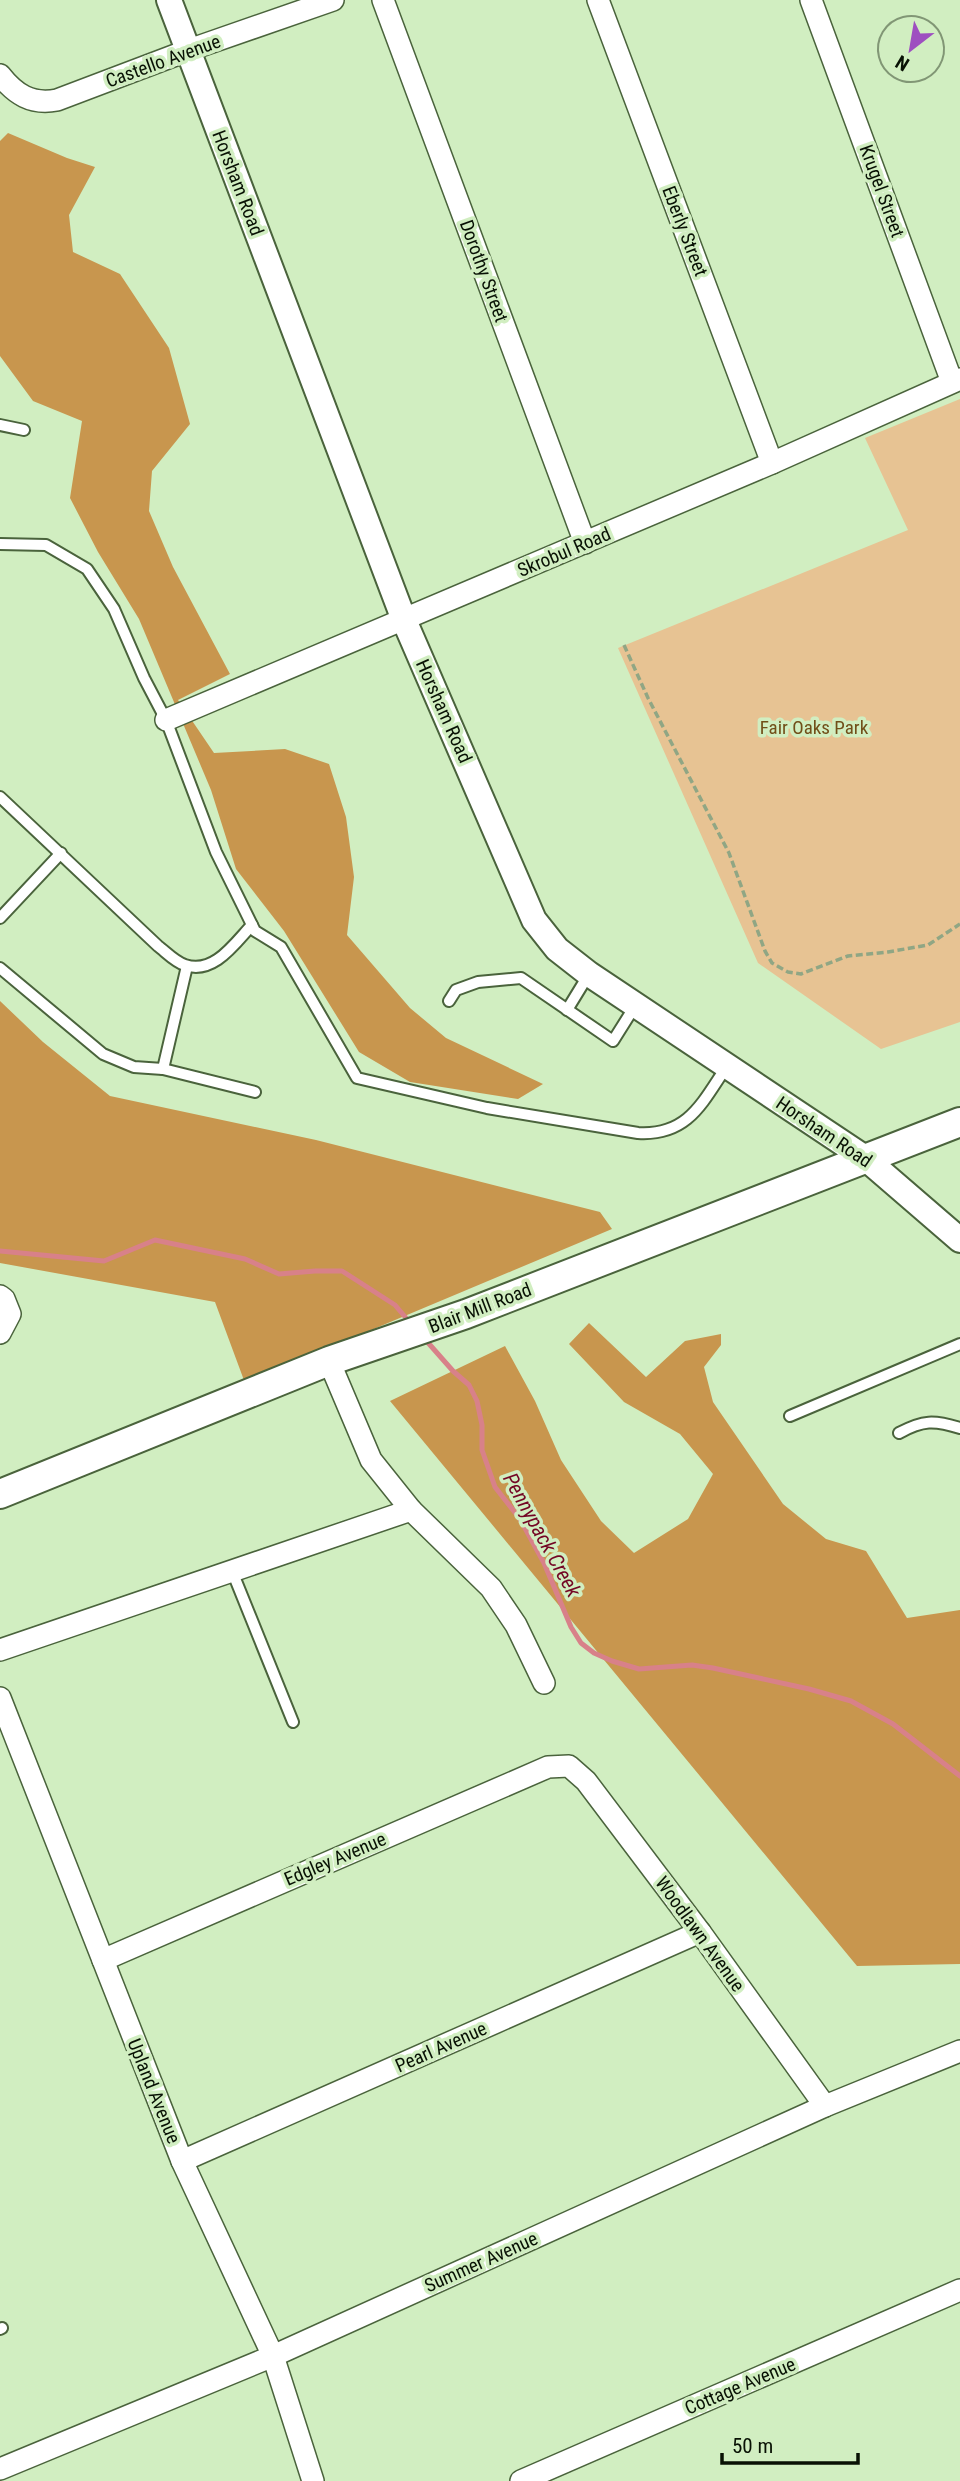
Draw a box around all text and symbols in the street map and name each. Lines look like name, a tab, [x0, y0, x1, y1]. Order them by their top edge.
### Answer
north arrow	[876, 14, 946, 84]
street label: Castello Avenue	[103, 30, 224, 92]
text: N	[892, 50, 913, 76]
street label: Horsham Road	[207, 127, 269, 239]
street label: Krugel Street	[855, 142, 909, 240]
street label: Eberly Street	[657, 183, 713, 279]
street label: Dorothy Street	[455, 217, 513, 325]
street label: Skrobul Road	[514, 522, 614, 582]
street label: Horsham Road	[411, 656, 477, 766]
park label: Fair Oaks Park	[760, 716, 869, 739]
street label: Horsham Road	[772, 1091, 876, 1173]
street label: Blair Mill Road	[425, 1278, 535, 1338]
water label: Pennypack Creek	[498, 1469, 586, 1602]
street label: Edgley Avenue	[281, 1827, 389, 1891]
street label: Woodlawn Avenue	[651, 1872, 750, 1996]
street label: Pearl Avenue	[392, 2017, 490, 2077]
street label: Upland Avenue	[123, 2035, 186, 2147]
street label: Summer Avenue	[421, 2227, 541, 2297]
street label: Cottage Avenue	[681, 2352, 799, 2420]
scale bar	[722, 2422, 858, 2466]
text: 50 m	[732, 2434, 773, 2458]

